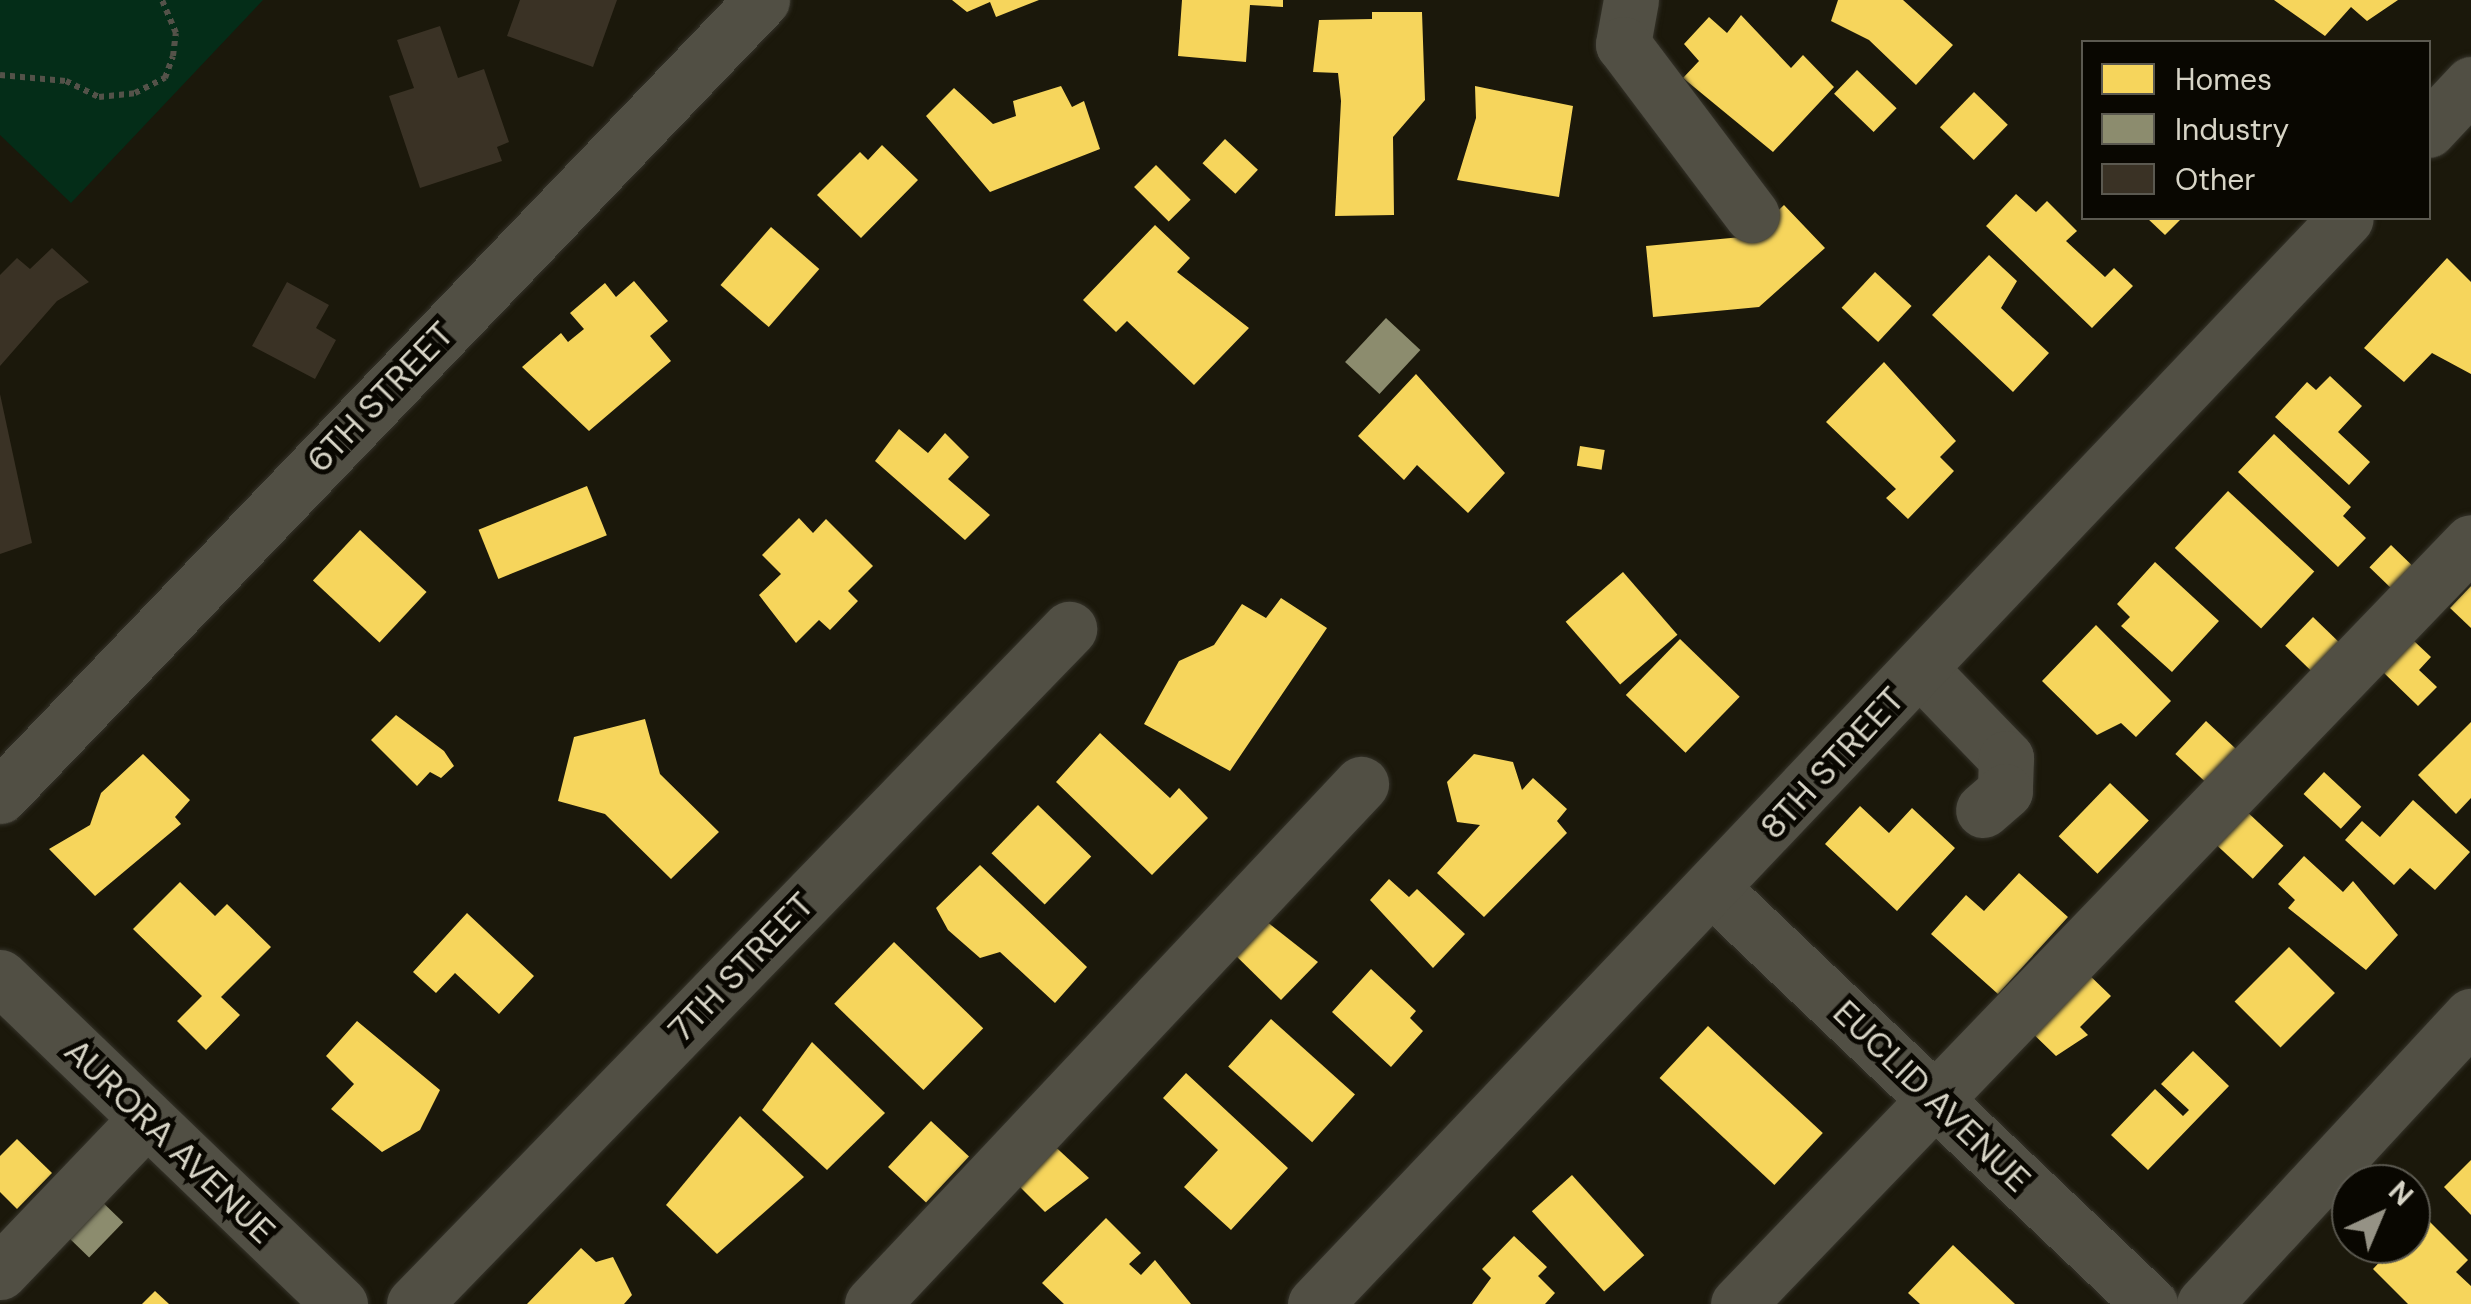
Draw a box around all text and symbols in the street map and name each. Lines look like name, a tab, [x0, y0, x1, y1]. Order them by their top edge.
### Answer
legend	[2081, 40, 2431, 220]
text: Homes	[2175, 60, 2272, 99]
text: Industry	[2175, 110, 2289, 149]
text: Other	[2175, 160, 2255, 199]
street label: 6TH STREET	[298, 313, 462, 481]
street label: 8TH STREET	[1751, 678, 1913, 848]
street label: 7TH STREET	[660, 884, 822, 1050]
street label: EUCLID AVENUE	[1825, 991, 2039, 1201]
street label: AURORA AVENUE	[56, 1030, 284, 1252]
north arrow	[2331, 1164, 2431, 1264]
text: N	[2381, 1173, 2421, 1214]

